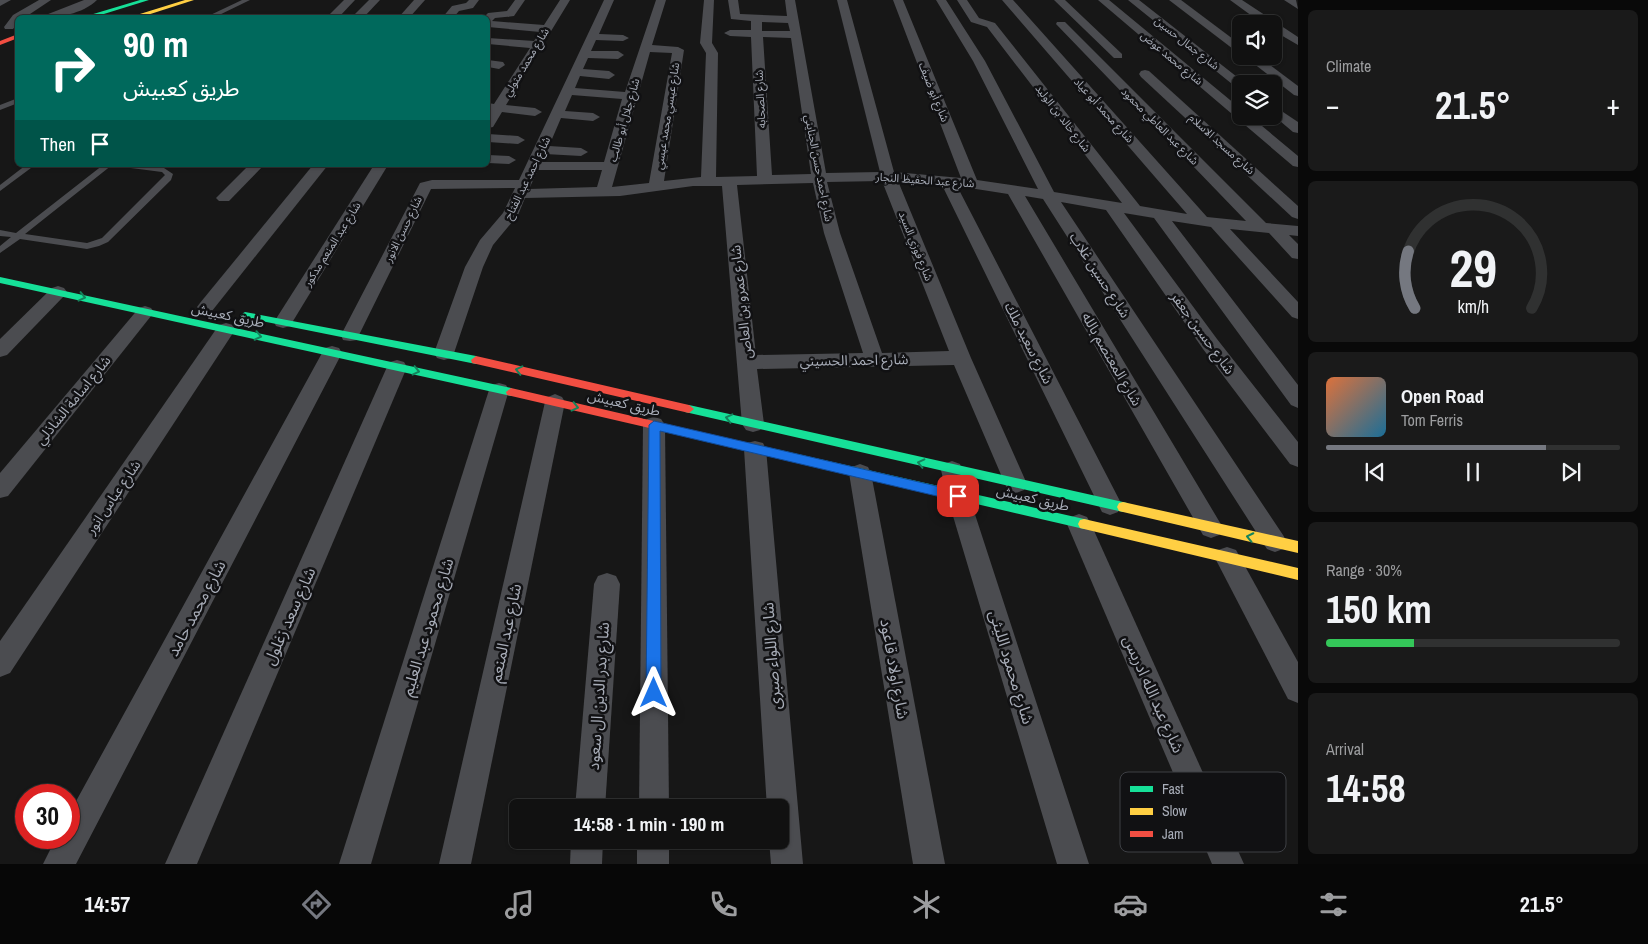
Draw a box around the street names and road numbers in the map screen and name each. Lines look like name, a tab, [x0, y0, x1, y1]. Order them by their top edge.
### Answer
street label: شارع جمال حسين	[1151, 13, 1222, 74]
street label: شارع محمد متولي	[500, 25, 554, 100]
street label: شارع محمد عوض	[1138, 28, 1206, 89]
street label: شارع أبو ضيف	[915, 60, 952, 125]
street label: شارع عيسي محمد عيسي	[652, 61, 685, 171]
street label: شارع الصحابه	[751, 69, 770, 129]
street label: شارع محمد أبو عياد	[1070, 75, 1137, 146]
street label: شارع جلال أبو طالب	[605, 76, 644, 164]
street label: شارع خالد بن الوليد	[1032, 81, 1094, 155]
street label: شارع عبد العاطي محمود	[1117, 84, 1202, 170]
street label: شارع مسجد الاسلام	[1185, 111, 1258, 178]
street label: شارع احمد حسن الجنايني	[799, 113, 836, 224]
street label: شارع احمد عبد الفتاح	[501, 134, 554, 222]
street label: شارع عبد الحفيظ النجار	[874, 170, 975, 191]
street label: شارع حسن الانور	[381, 193, 426, 266]
street label: شارع عبد المنعم مدكور	[300, 199, 366, 291]
street label: شارع فوزي السيد	[893, 209, 936, 284]
street label: شارع حسين غلاب	[1064, 229, 1134, 322]
street label: شارع عمرو بن العاص	[726, 244, 758, 360]
street label: شارع حسين جعفر	[1165, 288, 1239, 379]
street label: طريق كعبيش	[190, 298, 266, 332]
street label: شارع سعيد ملك	[999, 299, 1057, 388]
street label: شارع المعتصم بالله	[1076, 309, 1146, 410]
street label: شارع احمد الحسيني	[799, 350, 909, 372]
street label: شارع اسامة الشاذلي	[31, 352, 116, 450]
street label: طريق كعبيش	[586, 386, 662, 421]
street label: شارع عباس انور	[81, 457, 146, 539]
street label: طريق كعبيش	[995, 481, 1071, 516]
street label: شارع محمود عبد العليم	[396, 555, 460, 699]
street label: شارع محمد حامد	[161, 556, 232, 661]
street label: شارع سعد زغلول	[258, 564, 322, 669]
street label: شارع عبد المنعم	[484, 582, 528, 685]
street label: شارع اللواء صبرى	[756, 601, 788, 710]
street label: شارع محمود الليثى	[982, 607, 1040, 727]
street label: شارع اولاد قاعود	[873, 617, 915, 721]
street label: شارع بدر الدين ال سعود	[582, 621, 616, 771]
street label: شارع عبد الله ادريس	[1116, 632, 1190, 757]

